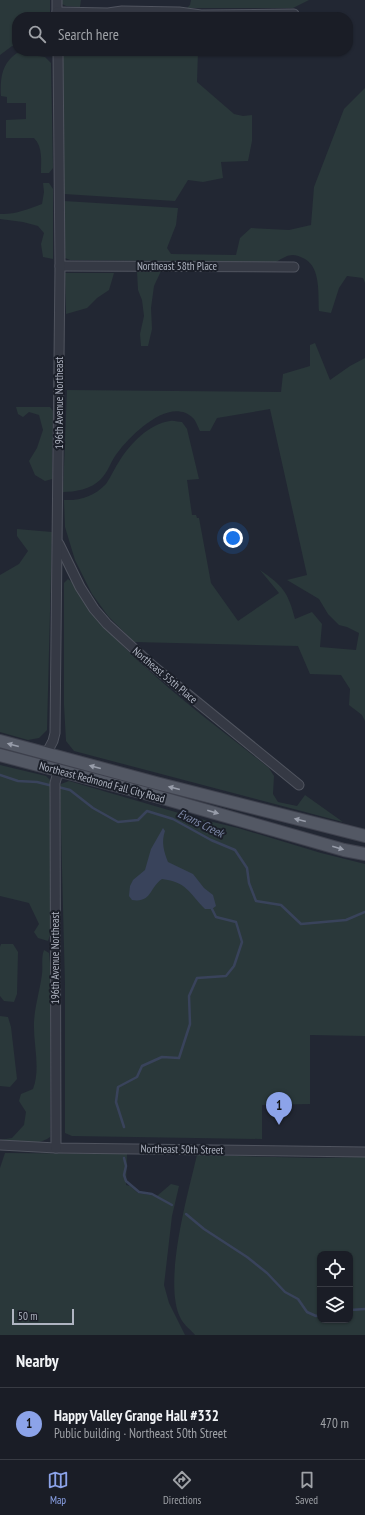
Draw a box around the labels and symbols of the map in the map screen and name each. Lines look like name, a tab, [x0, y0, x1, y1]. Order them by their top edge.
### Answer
street label: Northeast 58th Place	[137, 259, 218, 273]
street label: 196th Avenue Northeast	[52, 357, 66, 449]
your location	[223, 528, 243, 548]
street label: Northeast 55th Place	[130, 644, 201, 706]
one-way arrow	[7, 742, 19, 748]
street label: Northeast Redmond Fall City Road	[38, 758, 167, 806]
one-way arrow	[89, 764, 101, 770]
one-way arrow	[168, 785, 180, 791]
water label: Evans Creek	[175, 805, 228, 841]
one-way arrow	[206, 810, 219, 816]
one-way arrow	[294, 817, 306, 823]
one-way arrow	[331, 846, 344, 852]
street label: 196th Avenue Northeast	[48, 912, 62, 1004]
pin: 1	[266, 1092, 292, 1125]
street label: Northeast 50th Street	[141, 1141, 223, 1157]
scale bar	[12, 1307, 74, 1326]

